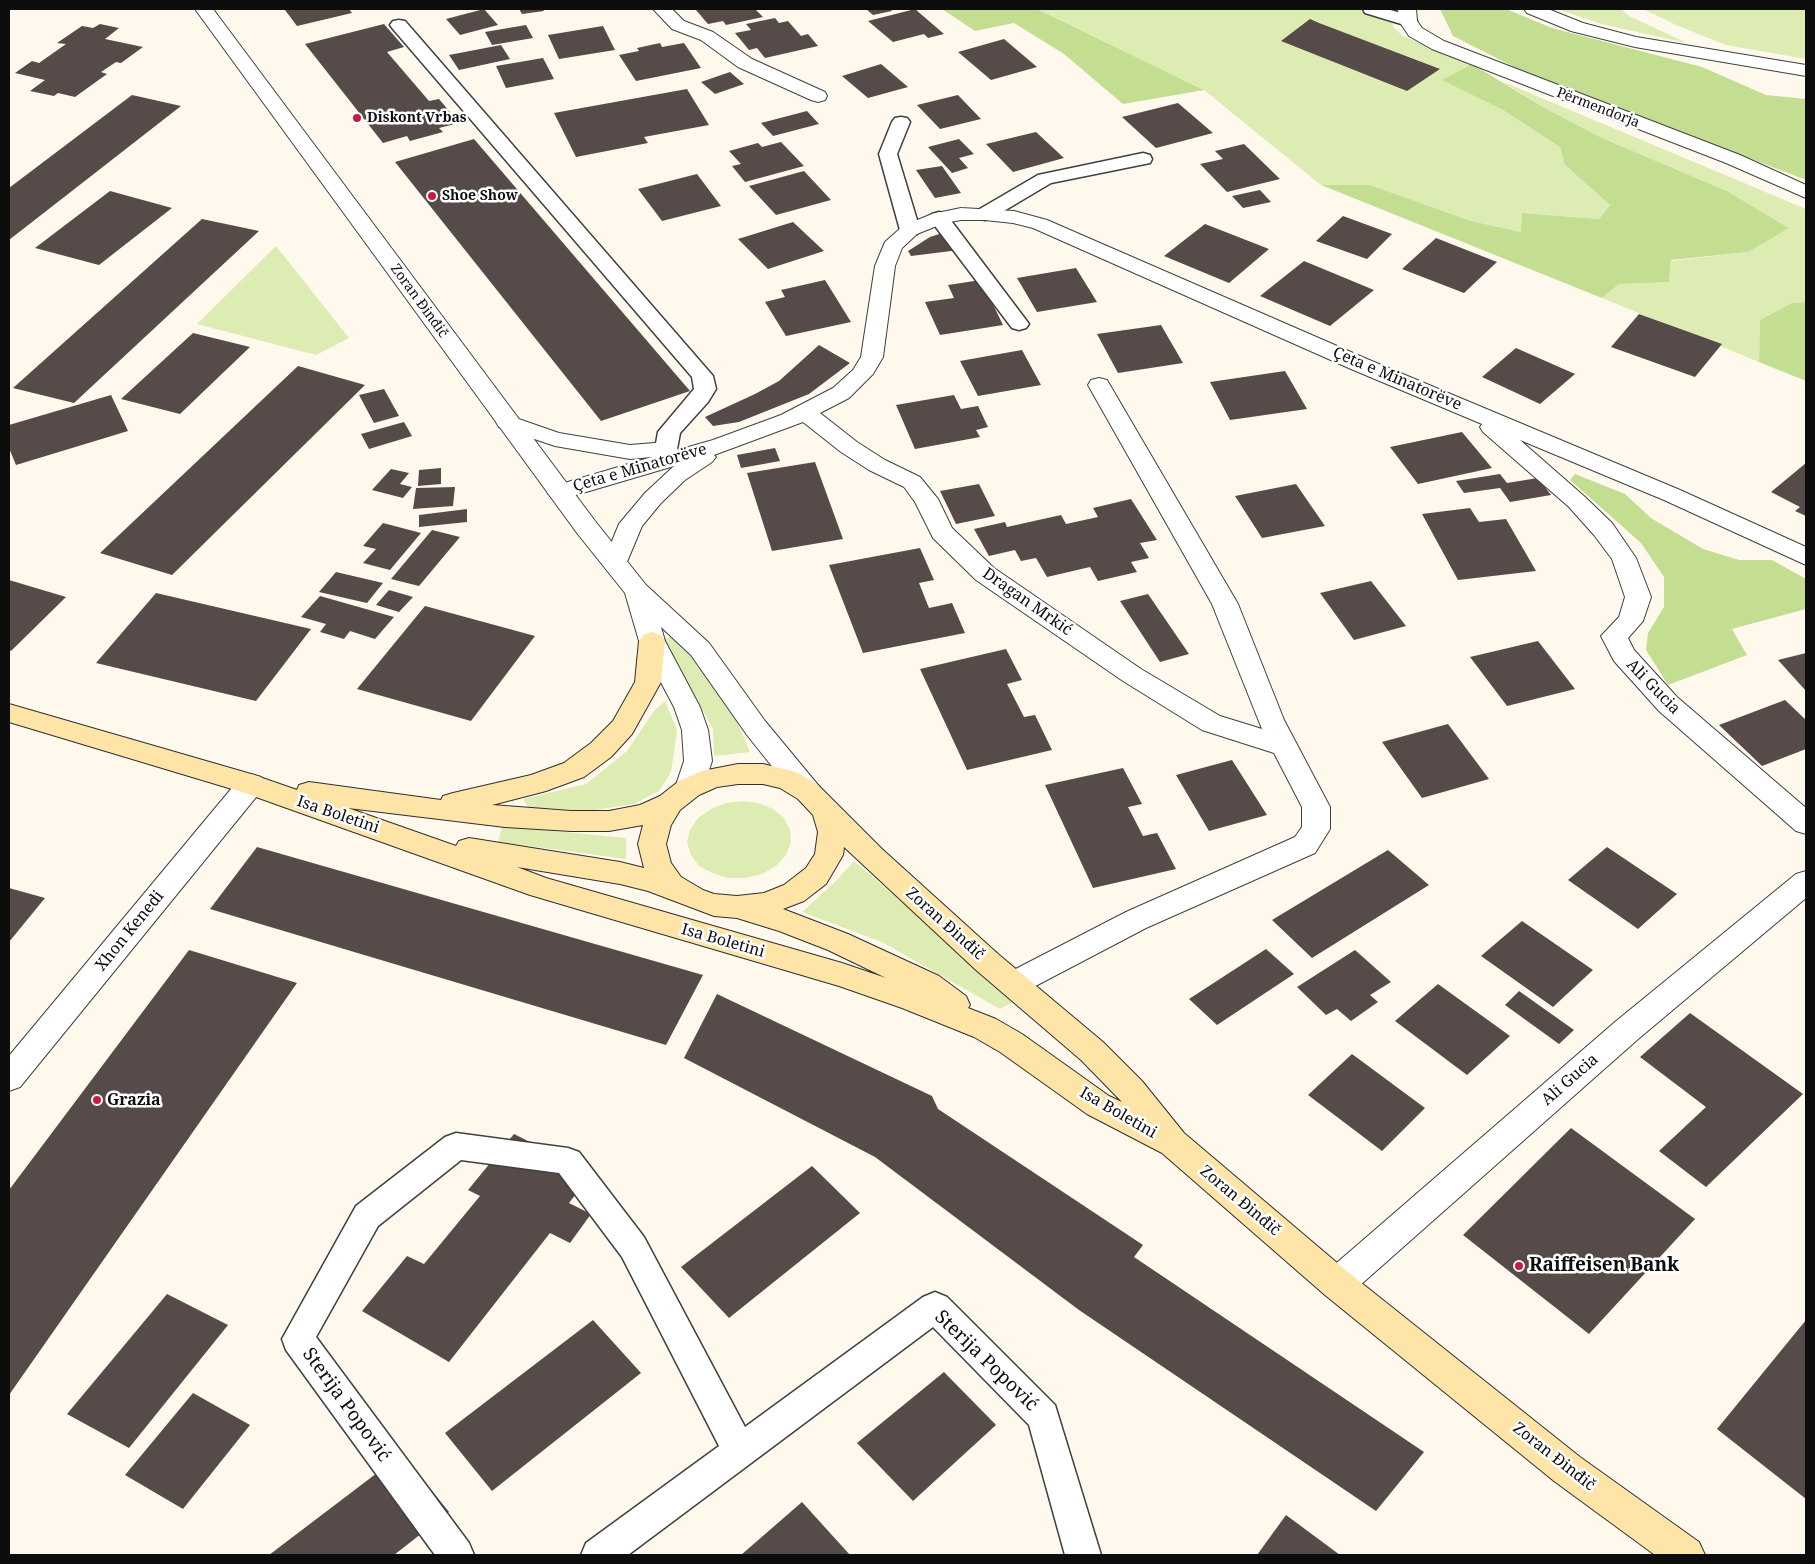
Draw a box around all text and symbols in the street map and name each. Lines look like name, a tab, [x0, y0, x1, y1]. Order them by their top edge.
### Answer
street label: Përmendorja	[1554, 84, 1642, 132]
place label: Diskont Vrbas	[367, 110, 467, 126]
marker: Diskont Vrbas	[351, 112, 363, 124]
place label: Shoe Show	[442, 188, 518, 204]
marker: Shoe Show	[426, 190, 438, 202]
street label: Zoran Đinđič	[387, 261, 451, 341]
street label: Çeta e Minatorëve	[1330, 343, 1464, 415]
street label: Çeta e Minatorëve	[571, 440, 709, 496]
street label: Dragan Mrkić	[979, 564, 1075, 640]
street label: Ali Gucia	[1622, 655, 1684, 719]
street label: Isa Boletini	[294, 792, 382, 838]
street label: Zoran Đinđič	[902, 884, 988, 964]
street label: Xhon Kenedi	[92, 887, 168, 975]
street label: Isa Boletini	[679, 920, 767, 962]
street label: Ali Gucia	[1538, 1050, 1602, 1110]
street label: Isa Boletini	[1076, 1083, 1160, 1143]
place label: Grazia	[107, 1090, 161, 1110]
marker: Grazia	[91, 1094, 103, 1106]
street label: Zoran Đinđič	[1196, 1162, 1284, 1240]
place label: Raiffeisen Bank	[1529, 1255, 1679, 1277]
marker: Raiffeisen Bank	[1513, 1260, 1525, 1272]
street label: Sterija Popović	[930, 1306, 1042, 1416]
street label: Sterija Popović	[297, 1344, 395, 1466]
street label: Zoran Đinđič	[1509, 1419, 1599, 1495]

